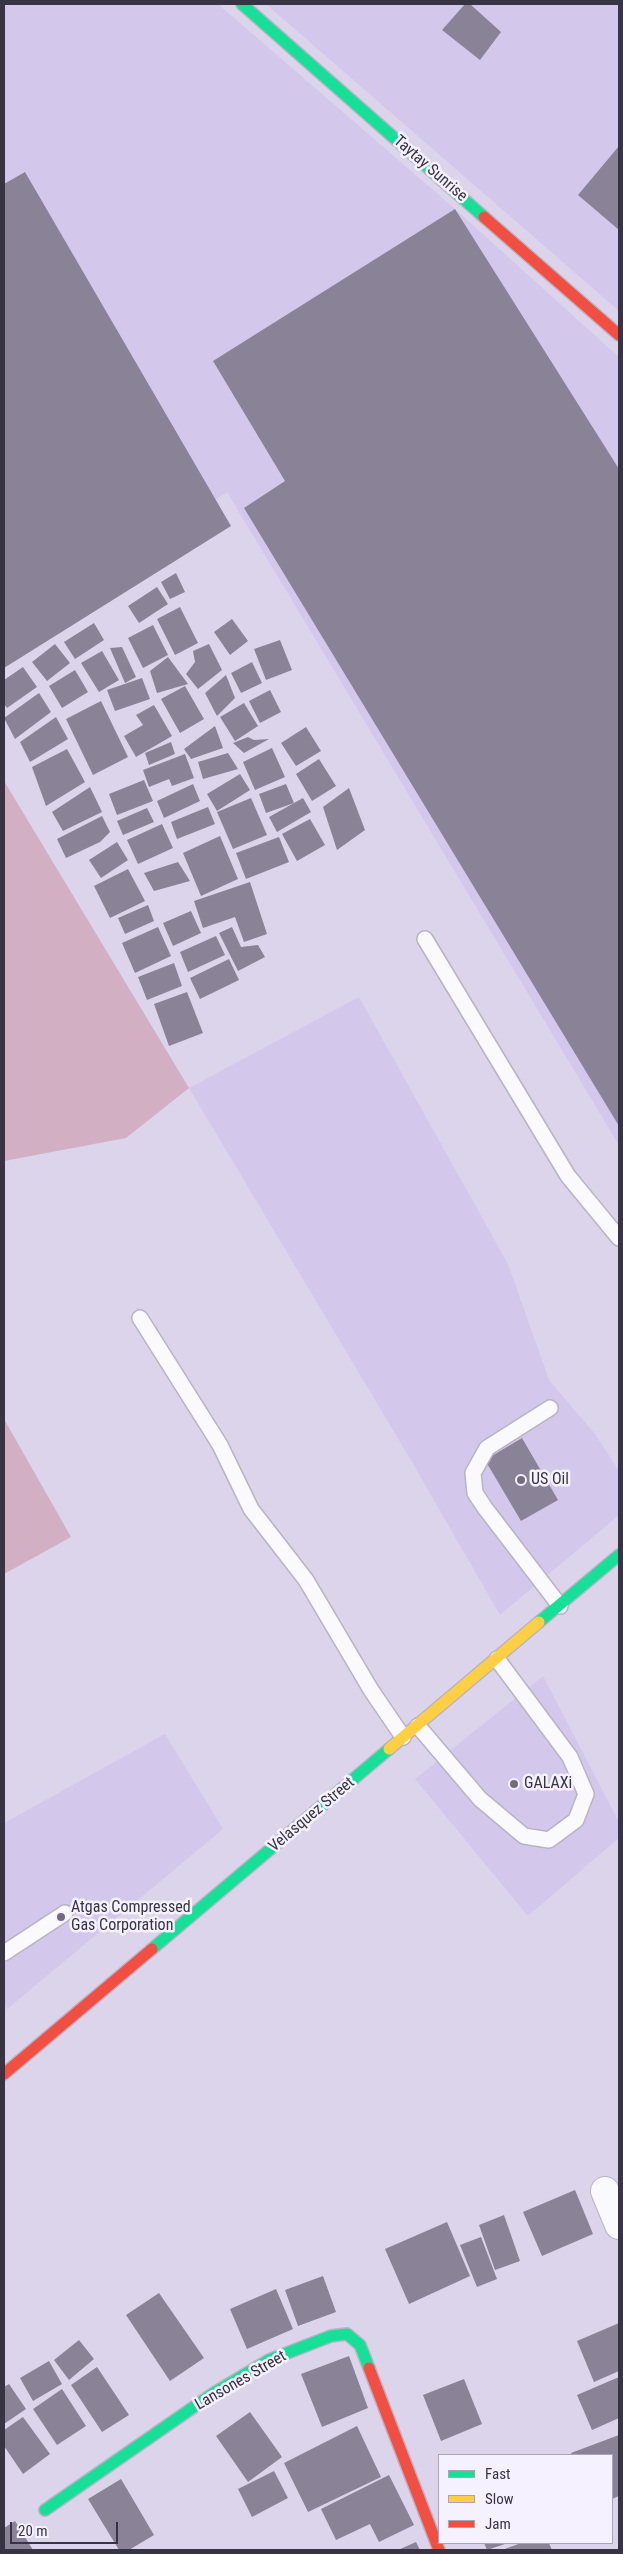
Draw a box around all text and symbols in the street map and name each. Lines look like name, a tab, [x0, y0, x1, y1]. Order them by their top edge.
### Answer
street label: Taytay Sunrise	[389, 132, 471, 206]
place label: US Oil	[531, 1470, 569, 1490]
marker: US Oil	[515, 1474, 527, 1486]
street label: Velasquez Street	[265, 1774, 359, 1856]
place label: GALAXi	[524, 1774, 572, 1794]
marker: GALAXi	[508, 1778, 520, 1790]
place label: Atgas Compressed Gas Corporation	[71, 1898, 191, 1936]
marker: Atgas Compressed Gas Corporation	[55, 1911, 67, 1923]
street label: Lansones Street	[192, 2347, 290, 2415]
legend	[438, 2454, 613, 2544]
text: Fast	[485, 2465, 510, 2483]
text: Slow	[485, 2490, 514, 2508]
scale bar	[12, 2512, 120, 2544]
text: Jam	[485, 2515, 511, 2533]
text: 20 m	[18, 2522, 48, 2540]

